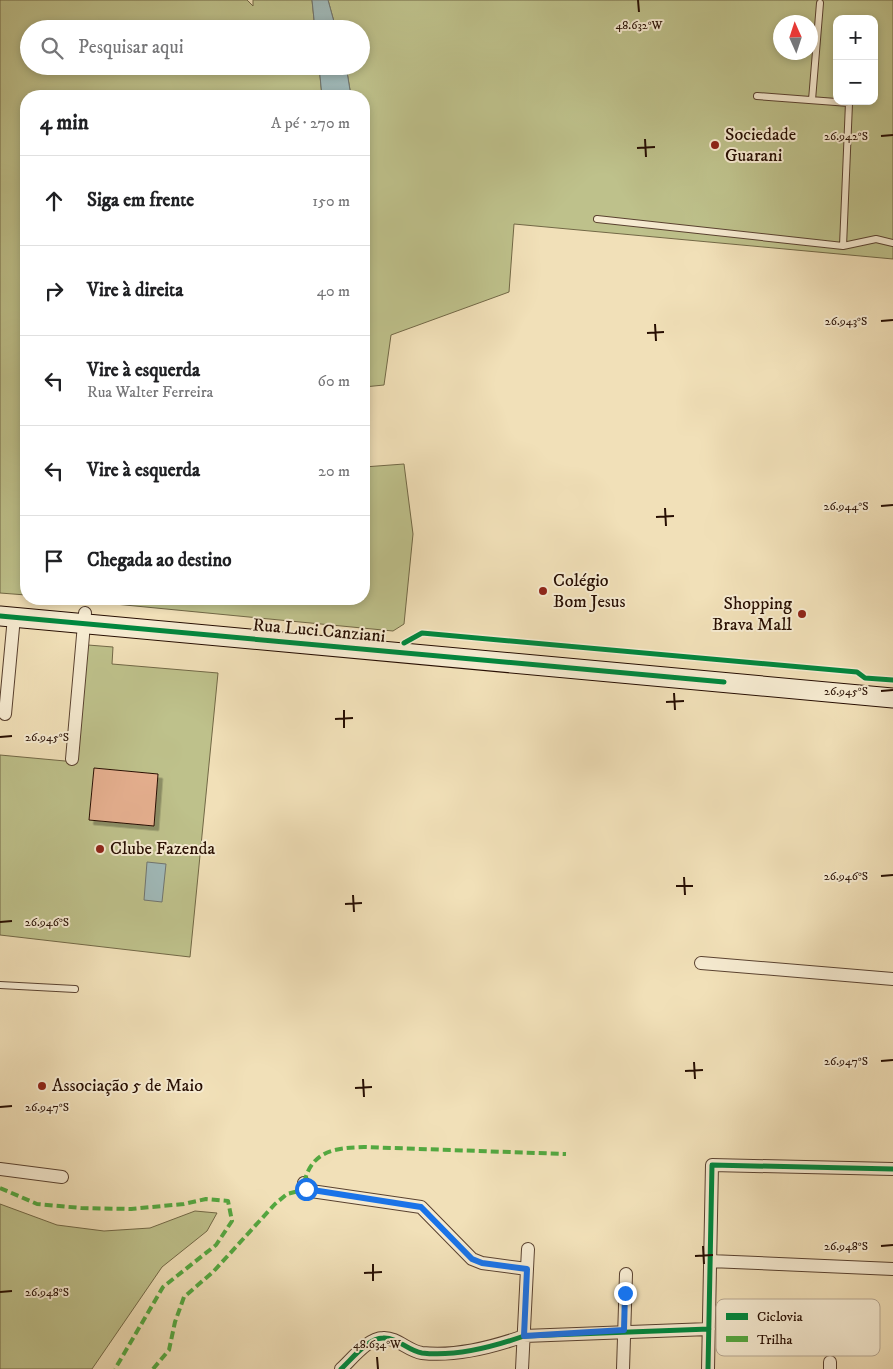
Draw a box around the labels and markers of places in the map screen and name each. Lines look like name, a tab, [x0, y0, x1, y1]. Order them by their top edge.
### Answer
place label: Sociedade Guarani	[725, 124, 796, 167]
marker: Sociedade Guarani	[709, 139, 721, 151]
place label: Colégio Bom Jesus	[553, 570, 626, 613]
marker: Colégio Bom Jesus	[537, 585, 549, 597]
place label: Shopping Brava Mall	[712, 593, 793, 636]
marker: Shopping Brava Mall	[796, 608, 808, 620]
place label: Clube Fazenda	[110, 838, 215, 860]
marker: Clube Fazenda	[94, 843, 106, 855]
place label: Associação 5 de Maio	[52, 1075, 203, 1097]
marker: Associação 5 de Maio	[36, 1080, 48, 1092]

